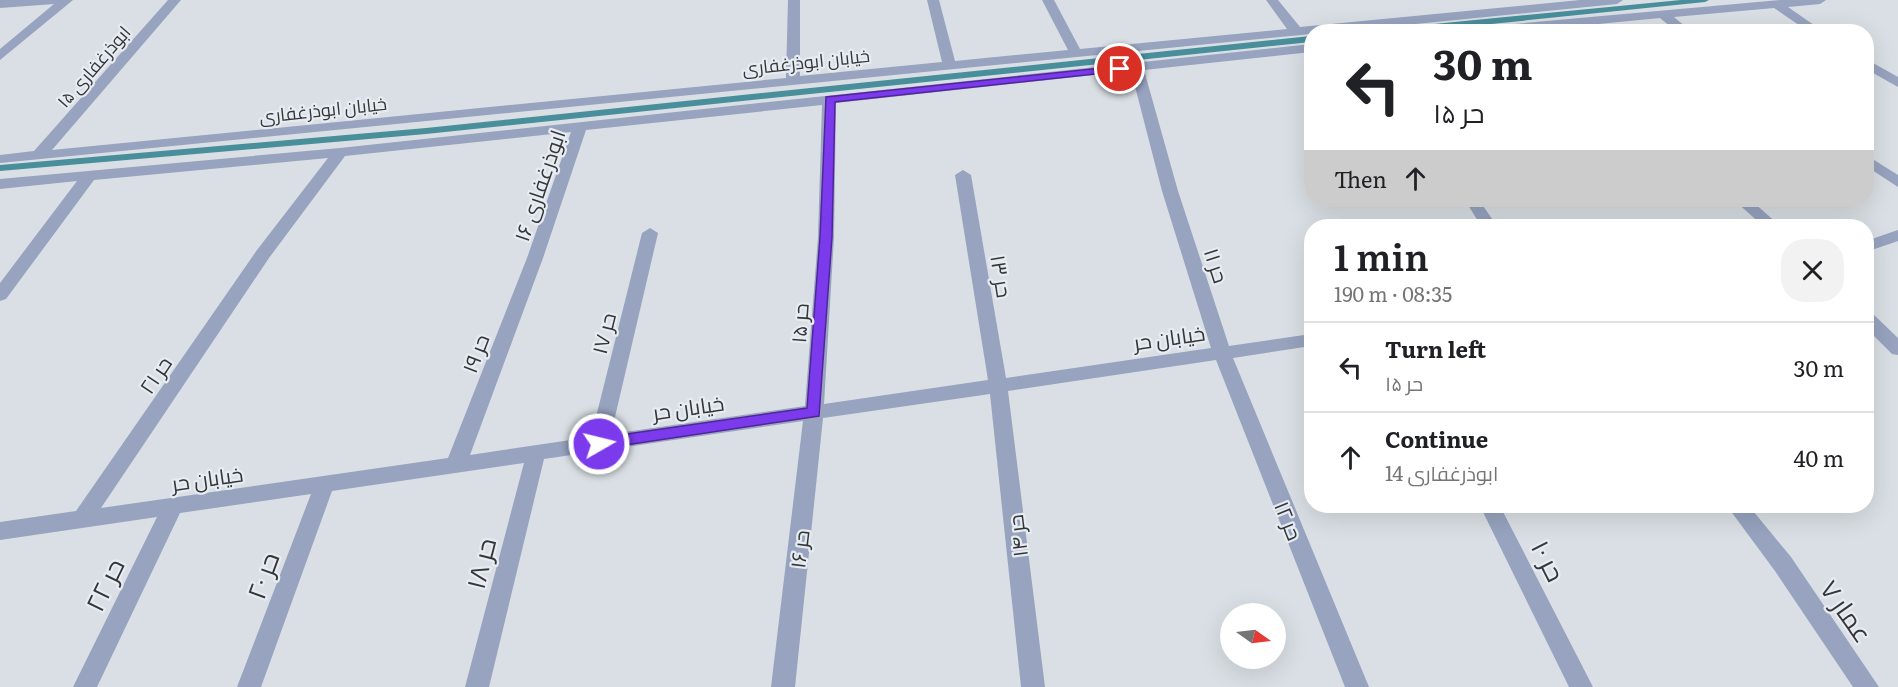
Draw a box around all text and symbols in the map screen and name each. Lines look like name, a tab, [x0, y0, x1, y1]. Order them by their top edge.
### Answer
street label: ابوذرغفاری ۱۵	[50, 19, 136, 113]
text: 30 m	[1433, 31, 1533, 93]
street label: خیابان ابوذرغفاری	[741, 41, 871, 81]
pin	[1094, 43, 1145, 94]
icon: left	[1334, 48, 1412, 126]
icon: arrive	[1103, 52, 1136, 85]
street label: خیابان ابوذرغفاری	[258, 89, 388, 129]
text: حر ۱۵	[1433, 91, 1485, 131]
street label: ابوذرغفاری ۱۶	[504, 125, 572, 245]
text: Then	[1334, 162, 1387, 195]
icon: ahead	[1399, 162, 1432, 195]
text: 1 min	[1334, 229, 1429, 282]
button: close	[1781, 239, 1844, 302]
street label: حر ۱۱	[1198, 243, 1238, 287]
street label: حر ۱۳	[984, 252, 1022, 300]
text: 190 m · 08:35	[1334, 278, 1452, 308]
street label: حر ۱۵	[781, 302, 815, 344]
street label: حر ۱۷	[582, 309, 622, 357]
street label: خیابان حر	[1130, 316, 1207, 356]
street label: حر ۱۹	[452, 329, 496, 377]
text: Turn left	[1385, 332, 1486, 365]
street label: حر ۲۱	[130, 349, 178, 399]
icon: left	[1334, 351, 1367, 384]
text: 30 m	[1794, 351, 1844, 384]
text: حر ۱۵	[1385, 367, 1423, 397]
street label: خیابان حر	[649, 386, 726, 426]
position arrow	[567, 412, 631, 476]
text: Continue	[1385, 422, 1488, 455]
icon: ahead	[1334, 441, 1367, 474]
text: 40 m	[1793, 441, 1844, 474]
street label: خیابان حر	[168, 457, 245, 497]
text: ابوذرغفاری 14	[1385, 457, 1498, 487]
street label: حر ۱۲	[1268, 496, 1312, 544]
street label: حر ۱۴	[998, 513, 1034, 559]
street label: حر ۱۶	[780, 528, 816, 570]
street label: حر ۱۰	[1523, 532, 1577, 588]
street label: حر ۱۸	[454, 533, 504, 593]
street label: حر ۲۰	[235, 546, 287, 604]
street label: حر ۲۲	[73, 551, 133, 617]
street label: عمار ۷	[1812, 571, 1884, 649]
north arrow	[1220, 603, 1286, 669]
map controls	[1220, 603, 1286, 669]

